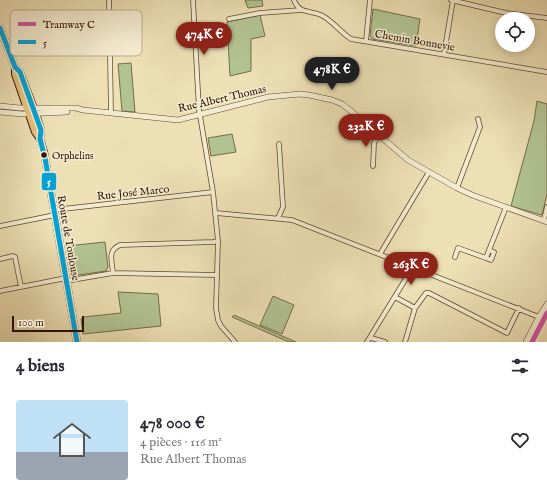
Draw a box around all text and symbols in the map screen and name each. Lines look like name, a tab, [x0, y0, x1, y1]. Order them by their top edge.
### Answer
legend	[10, 10, 142, 56]
map controls	[495, 12, 535, 52]
button: locate	[495, 12, 535, 52]
text: Tramway C	[43, 18, 95, 32]
pin: 474K €	[171, 22, 237, 56]
text: 474K €	[185, 26, 223, 43]
street label: Chemin Bonnevie	[374, 27, 456, 55]
text: 5	[43, 36, 47, 50]
pin: 478K €	[299, 57, 365, 91]
text: 478K €	[313, 61, 351, 78]
street label: Rue Albert Thomas	[177, 82, 268, 116]
pin: 232K €	[333, 114, 399, 148]
text: 232K €	[348, 118, 384, 135]
marker: Orphelins	[39, 150, 49, 160]
place label: Orphelins	[52, 150, 94, 163]
line badge: 5	[41, 172, 57, 191]
text: 5	[47, 175, 51, 189]
street label: Rue José Marco	[96, 182, 170, 204]
street label: Route de Toulouse	[54, 194, 82, 282]
pin: 263K €	[378, 252, 444, 286]
text: 263K €	[393, 256, 429, 273]
scale bar	[12, 314, 84, 333]
text: 100 m	[18, 316, 44, 330]
icon: filters	[509, 355, 531, 377]
text: 4 biens	[16, 356, 64, 377]
text: 478 000 €	[140, 413, 205, 434]
icon: home	[48, 416, 96, 464]
icon: heart	[509, 429, 531, 451]
text: 4 pièces · 116 m²	[140, 434, 222, 451]
text: Rue Albert Thomas	[140, 451, 246, 468]

